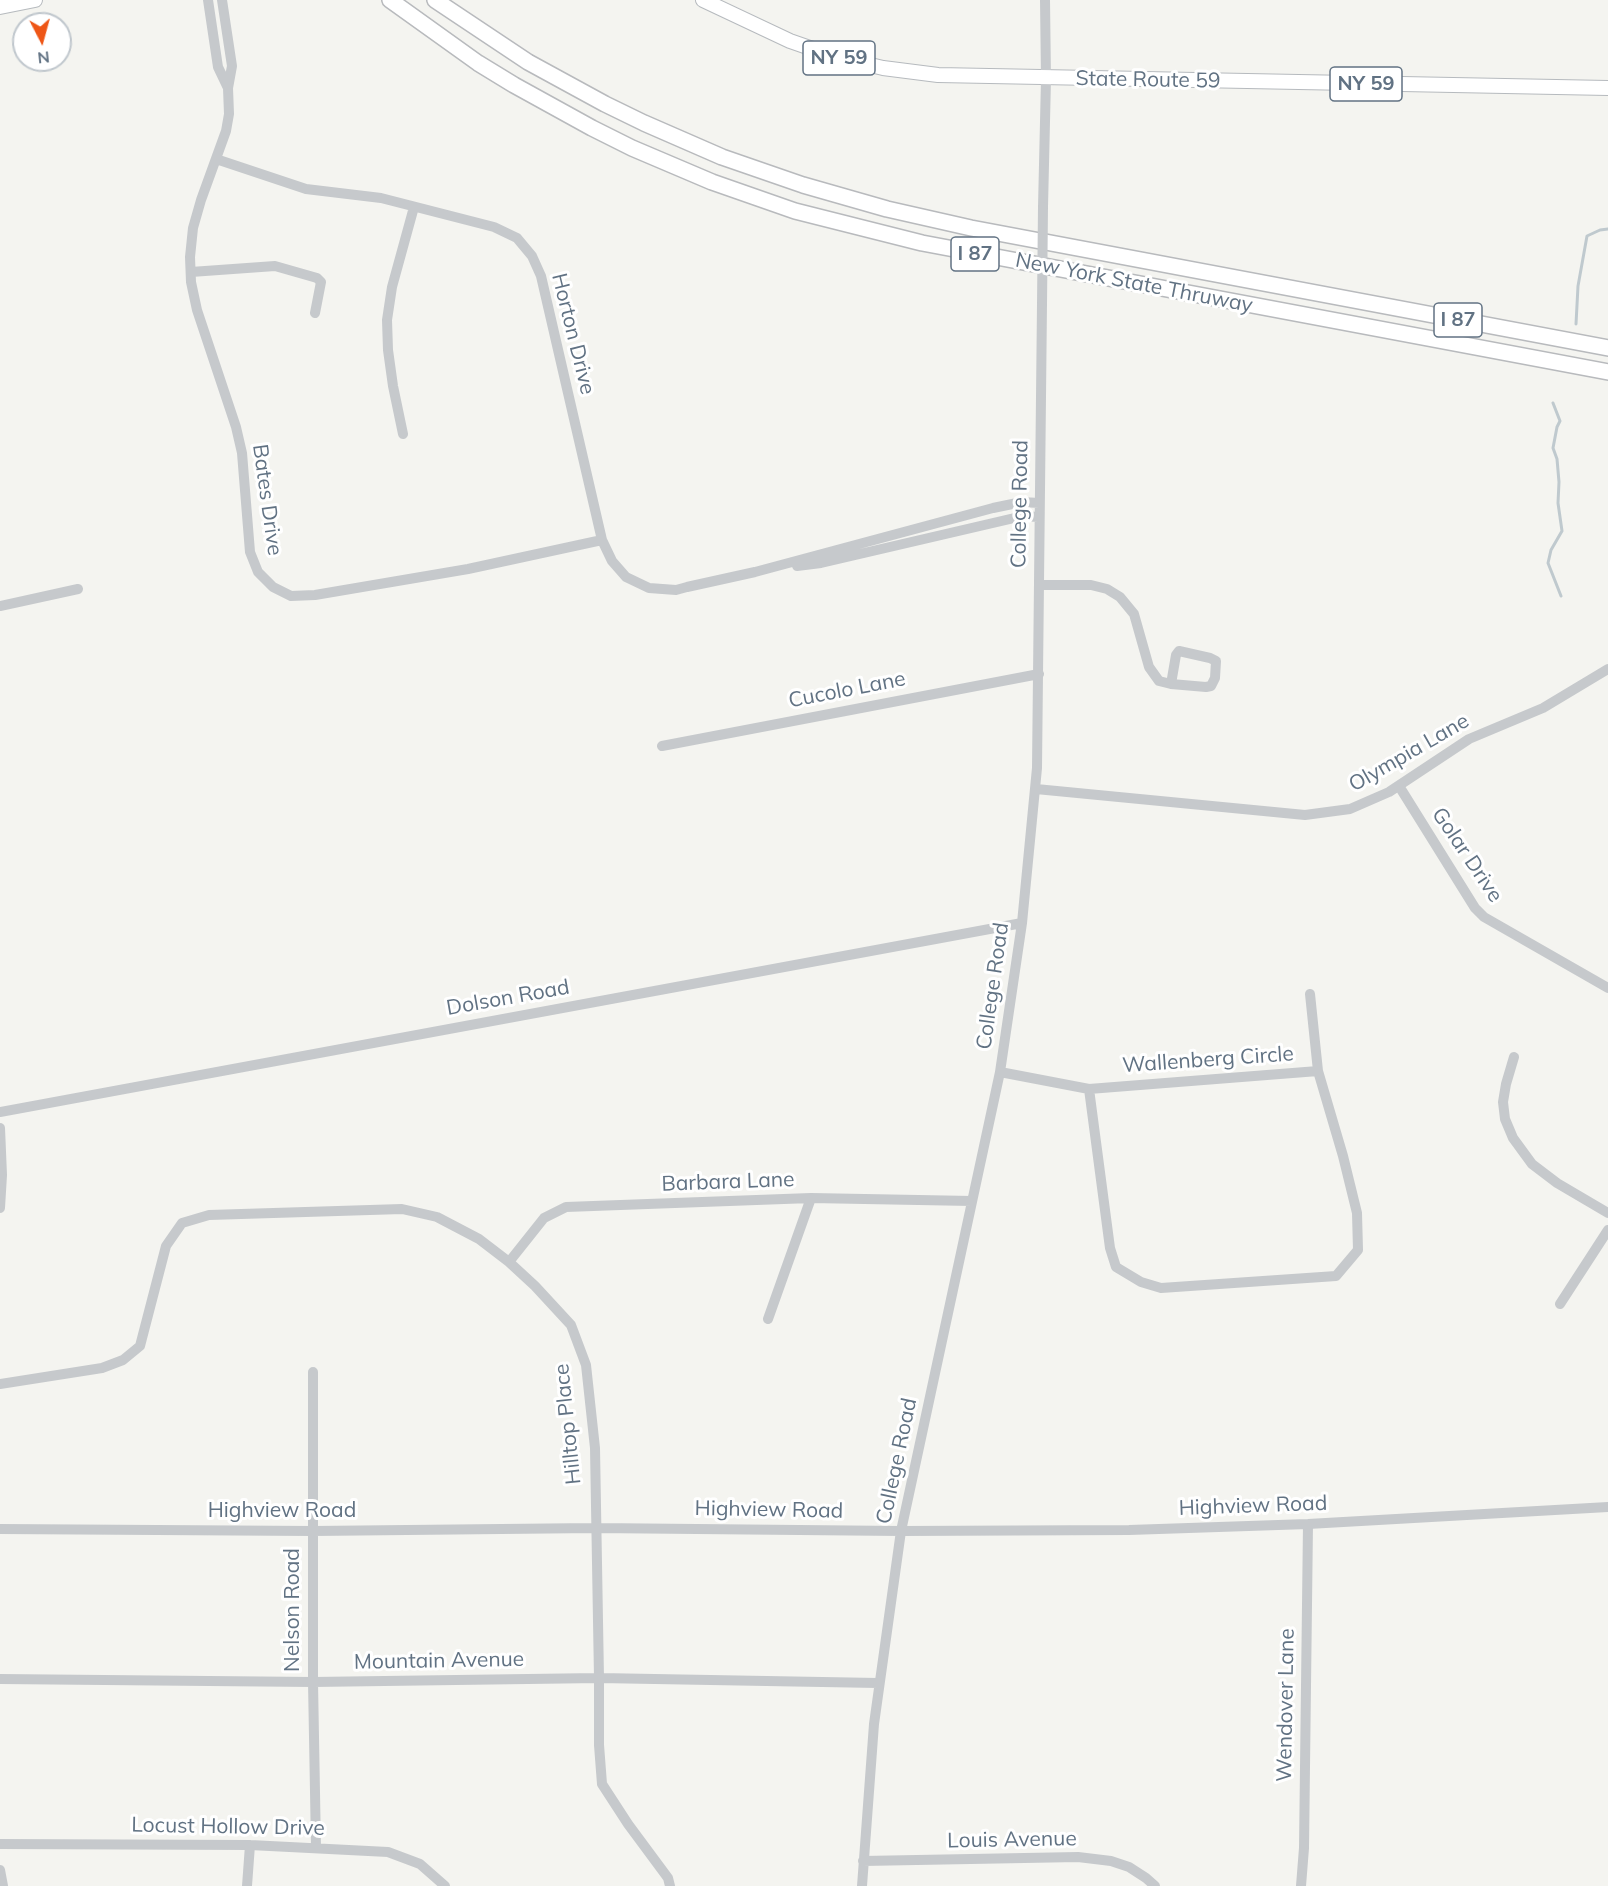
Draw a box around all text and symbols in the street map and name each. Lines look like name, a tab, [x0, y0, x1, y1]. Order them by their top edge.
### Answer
north arrow	[12, 12, 72, 72]
road number: NY 59	[803, 41, 875, 75]
text: N	[37, 47, 51, 68]
street label: State Route 59	[1075, 66, 1221, 94]
road number: NY 59	[1330, 67, 1402, 101]
road number: I 87	[951, 237, 999, 271]
street label: New York State Thruway	[1013, 248, 1255, 318]
street label: Horton Drive	[546, 271, 600, 397]
road number: I 87	[1434, 303, 1482, 337]
street label: College Road	[1006, 440, 1034, 568]
street label: Bates Drive	[247, 443, 287, 557]
street label: Cucolo Lane	[786, 666, 908, 714]
street label: Olympia Lane	[1345, 709, 1473, 797]
street label: Golar Drive	[1426, 803, 1508, 907]
street label: College Road	[972, 921, 1014, 1051]
street label: Dolson Road	[445, 975, 571, 1021]
street label: Wallenberg Circle	[1121, 1041, 1295, 1079]
street label: Barbara Lane	[661, 1167, 795, 1197]
street label: Hilltop Place	[549, 1362, 587, 1486]
street label: College Road	[871, 1396, 923, 1526]
street label: Highview Road	[1178, 1491, 1328, 1521]
street label: Highview Road	[694, 1496, 844, 1524]
street label: Highview Road	[208, 1498, 356, 1524]
street label: Nelson Road	[280, 1548, 306, 1672]
street label: Wendover Lane	[1272, 1628, 1300, 1782]
street label: Mountain Avenue	[354, 1647, 524, 1675]
street label: Locust Hollow Drive	[131, 1813, 325, 1841]
street label: Louis Avenue	[947, 1826, 1077, 1854]

